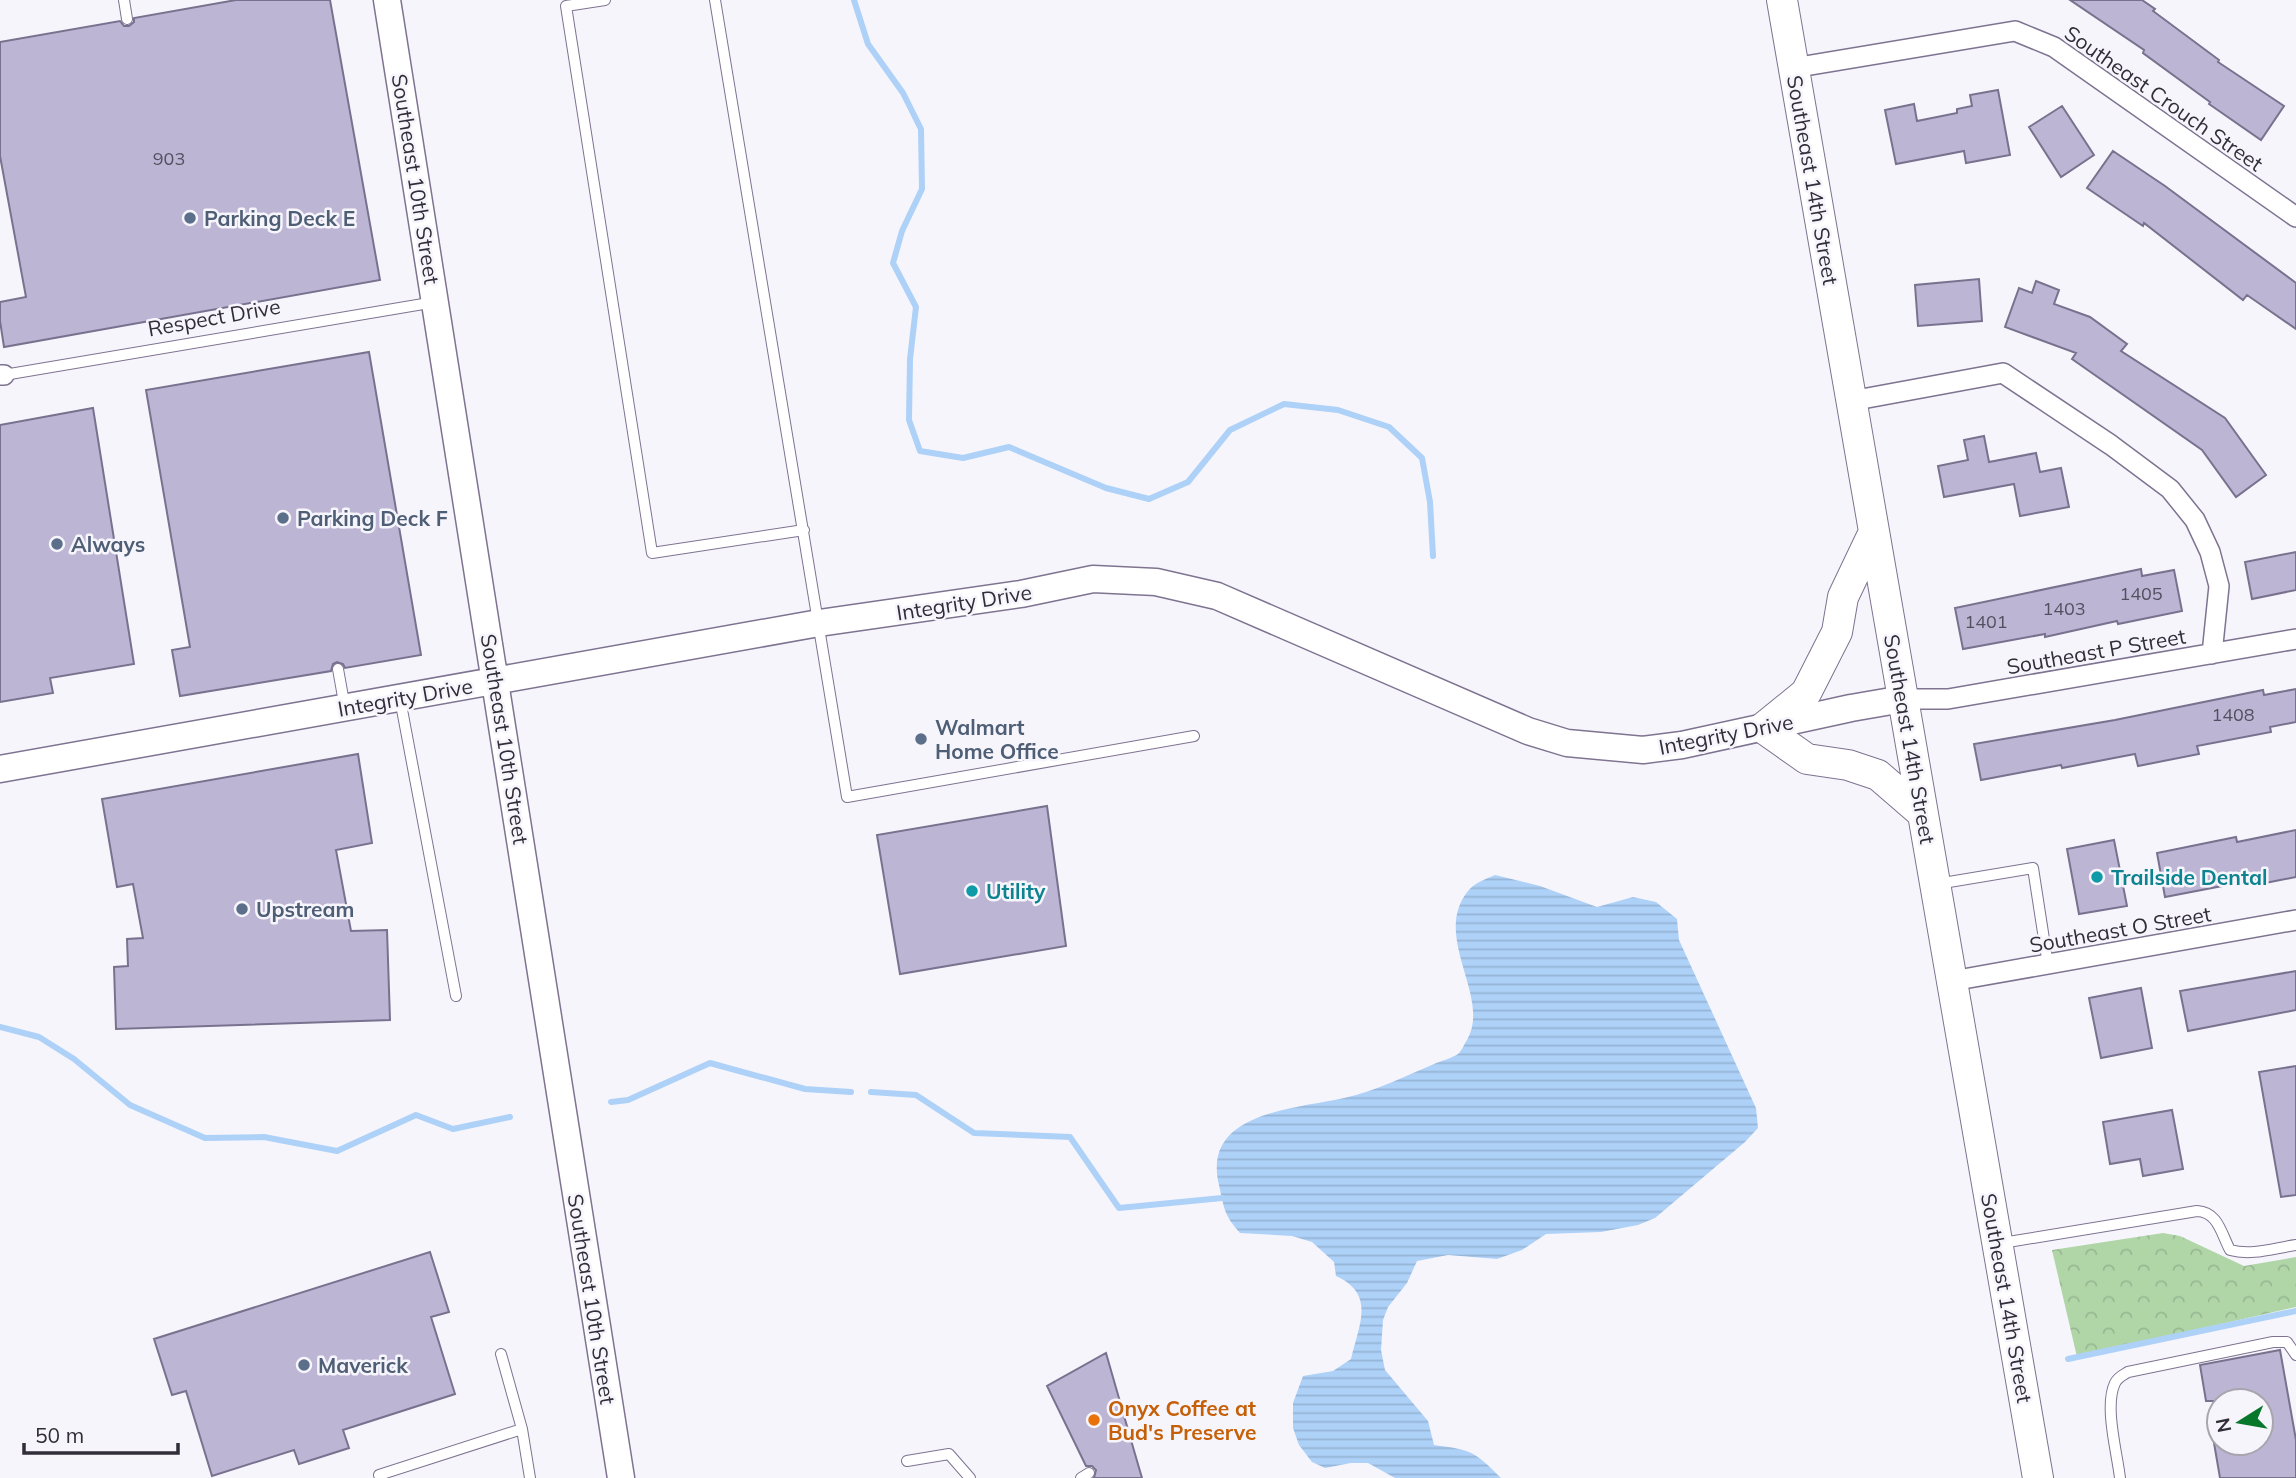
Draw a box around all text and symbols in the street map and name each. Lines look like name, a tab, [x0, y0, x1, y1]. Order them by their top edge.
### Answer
street label: Southeast Crouch Street	[2060, 20, 2268, 176]
street label: Southeast 10th Street	[387, 72, 445, 286]
street label: Southeast 14th Street	[1782, 73, 1844, 287]
house number: 903	[153, 147, 185, 170]
place label: Parking Deck E	[204, 205, 355, 231]
marker: Parking Deck E	[182, 210, 198, 226]
street label: Respect Drive	[146, 293, 282, 341]
place label: Parking Deck F	[297, 505, 448, 531]
marker: Parking Deck F	[275, 510, 291, 526]
place label: Always	[71, 531, 145, 557]
marker: Always	[49, 536, 65, 552]
street label: Integrity Drive	[895, 578, 1033, 626]
house number: 1405	[2119, 582, 2163, 605]
house number: 1403	[2042, 597, 2086, 620]
house number: 1401	[1964, 610, 2008, 633]
street label: Southeast P Street	[2004, 622, 2188, 680]
street label: Southeast 10th Street	[476, 632, 534, 846]
street label: Southeast 14th Street	[1879, 632, 1941, 846]
street label: Integrity Drive	[336, 672, 474, 722]
house number: 1408	[2211, 703, 2255, 726]
street label: Integrity Drive	[1657, 708, 1795, 760]
place label: Walmart Home Office	[935, 714, 1059, 764]
marker: Walmart Home Office	[913, 731, 929, 747]
place label: Trailside Dental	[2111, 864, 2267, 890]
marker: Trailside Dental	[2089, 869, 2105, 885]
place label: Utility	[986, 878, 1046, 904]
marker: Utility	[964, 883, 980, 899]
place label: Upstream	[256, 896, 354, 922]
street label: Southeast O Street	[2027, 900, 2213, 958]
marker: Upstream	[234, 901, 250, 917]
street label: Southeast 14th Street	[1976, 1191, 2038, 1405]
street label: Southeast 10th Street	[563, 1192, 621, 1406]
place label: Maverick	[318, 1352, 408, 1378]
marker: Maverick	[296, 1357, 312, 1373]
north arrow	[2205, 1387, 2275, 1457]
place label: Onyx Coffee at Bud's Preserve	[1108, 1395, 1256, 1445]
scale bar	[24, 1412, 178, 1456]
marker: Onyx Coffee at Bud's Preserve	[1086, 1412, 1102, 1428]
text: N	[2210, 1416, 2236, 1435]
text: 50 m	[35, 1422, 84, 1448]

